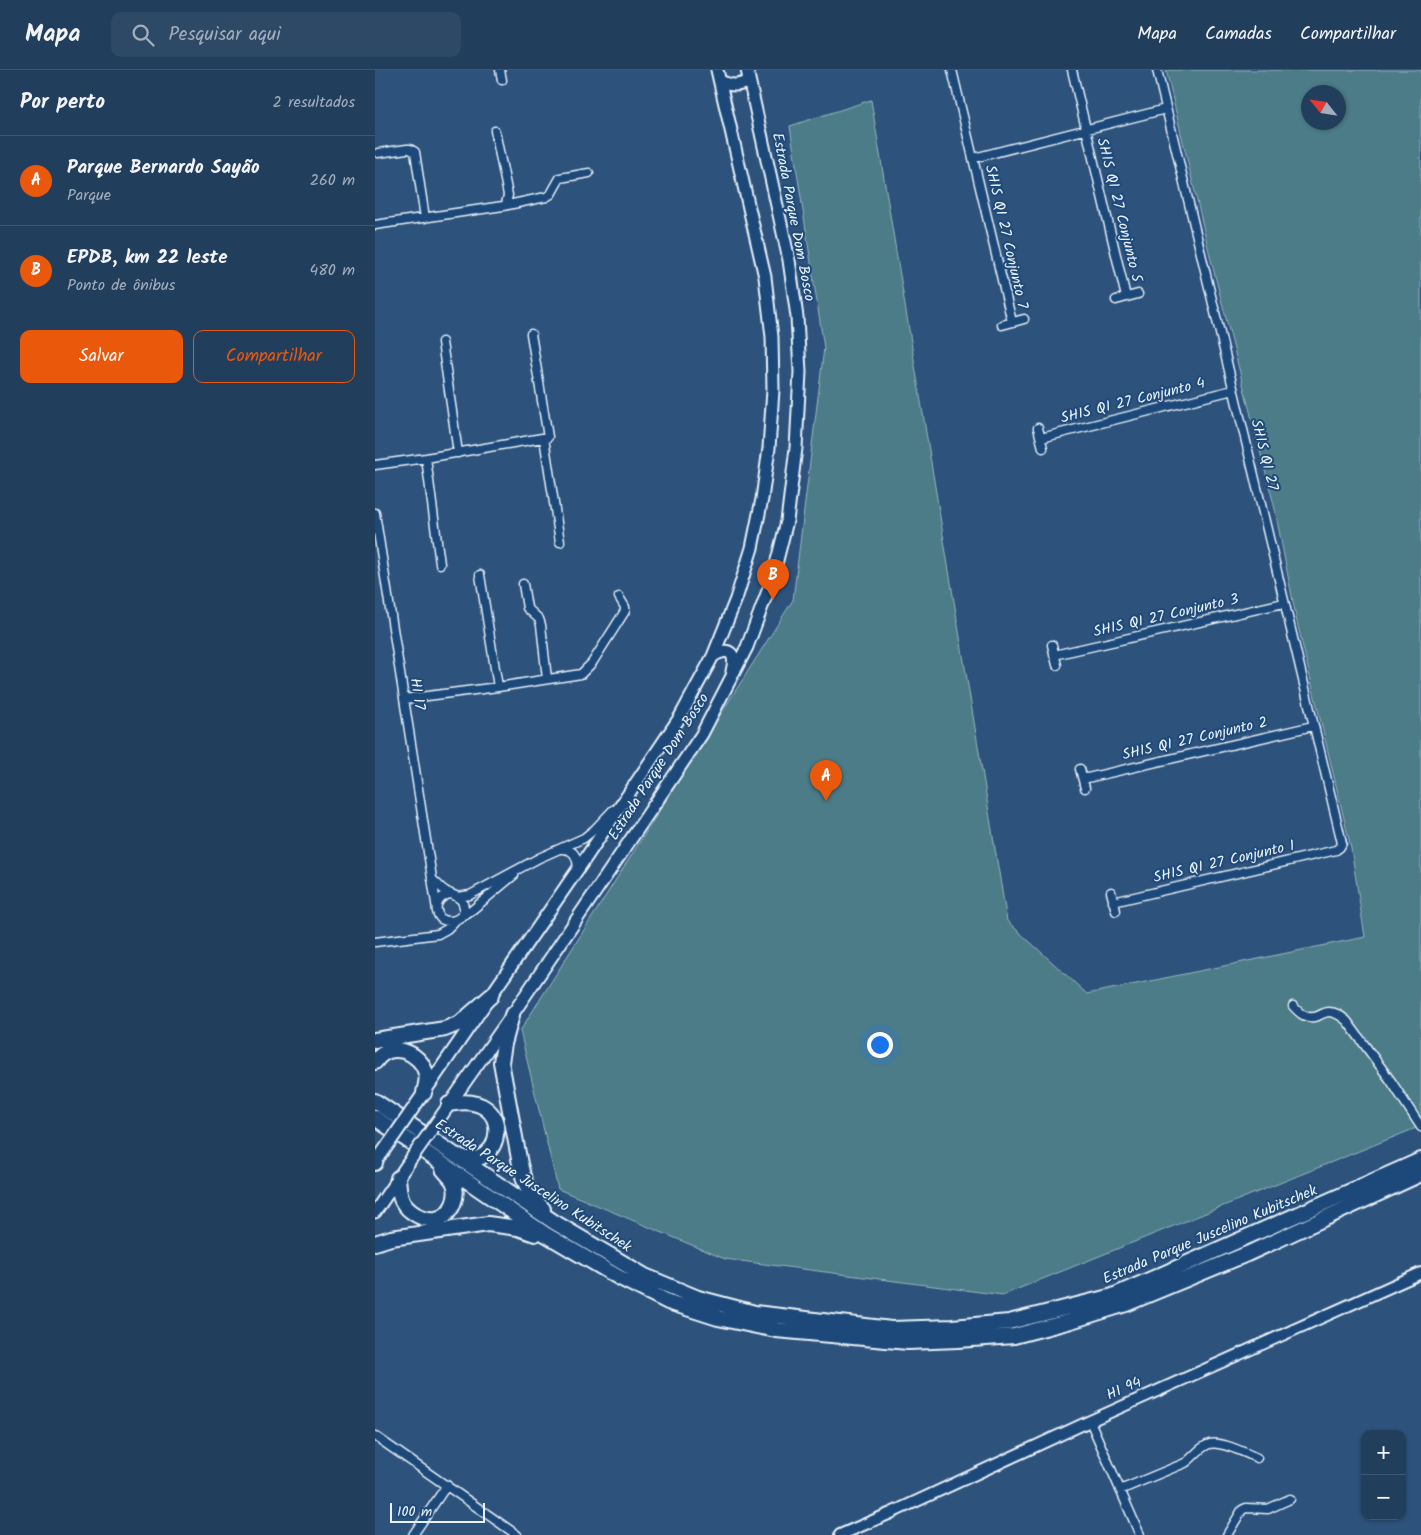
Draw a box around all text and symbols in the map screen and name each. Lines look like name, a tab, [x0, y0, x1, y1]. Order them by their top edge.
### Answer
search box	[111, 12, 461, 57]
text: Mapa	[25, 15, 81, 54]
text: Pesquisar aqui	[169, 20, 281, 50]
text: Mapa	[1137, 20, 1177, 49]
text: Camadas	[1205, 20, 1272, 49]
text: Compartilhar	[1300, 20, 1396, 49]
icon: search	[129, 21, 157, 49]
north arrow	[1301, 85, 1346, 130]
text: Por perto	[20, 86, 105, 119]
text: 2 resultados	[273, 90, 355, 115]
street label: Estrada Parque Dom Bosco	[765, 131, 821, 304]
street label: SHIS QI 27 Conjunto 5	[1089, 135, 1149, 286]
text: Parque Bernardo Sayão	[67, 153, 260, 183]
street label: SHIS QI 27 Conjunto 7	[978, 163, 1034, 312]
text: A	[31, 168, 41, 193]
text: 260 m	[310, 168, 355, 193]
text: Parque	[67, 183, 111, 208]
text: EPDB, km 22 leste	[67, 243, 227, 273]
text: B	[31, 258, 41, 283]
text: 480 m	[309, 258, 355, 283]
text: Ponto de ônibus	[67, 273, 175, 298]
button: Salvar	[20, 330, 183, 383]
button: Compartilhar	[193, 330, 355, 383]
street label: SHIS QI 27 Conjunto 4	[1058, 371, 1208, 431]
street label: SHIS QI 27	[1244, 417, 1285, 494]
pin: B	[757, 559, 789, 600]
street label: SHIS QI 27 Conjunto 3	[1091, 588, 1241, 644]
street label: HI 17	[403, 676, 432, 713]
street label: Estrada Parque Dom Bosco	[602, 688, 716, 845]
street label: SHIS QI 27 Conjunto 2	[1120, 711, 1270, 767]
pin: A	[810, 760, 842, 801]
street label: SHIS QI 27 Conjunto 1	[1151, 834, 1297, 890]
your location	[867, 1032, 893, 1058]
street label: Estrada Parque Juscelino Kubitschek	[430, 1113, 637, 1260]
street label: Estrada Parque Juscelino Kubitschek	[1099, 1178, 1322, 1291]
street label: HI 94	[1103, 1371, 1145, 1407]
map controls	[1361, 1430, 1406, 1520]
button: +	[1361, 1430, 1406, 1475]
button: −	[1361, 1475, 1406, 1520]
scale bar	[390, 1500, 485, 1523]
text: 100 m	[397, 1501, 432, 1523]

